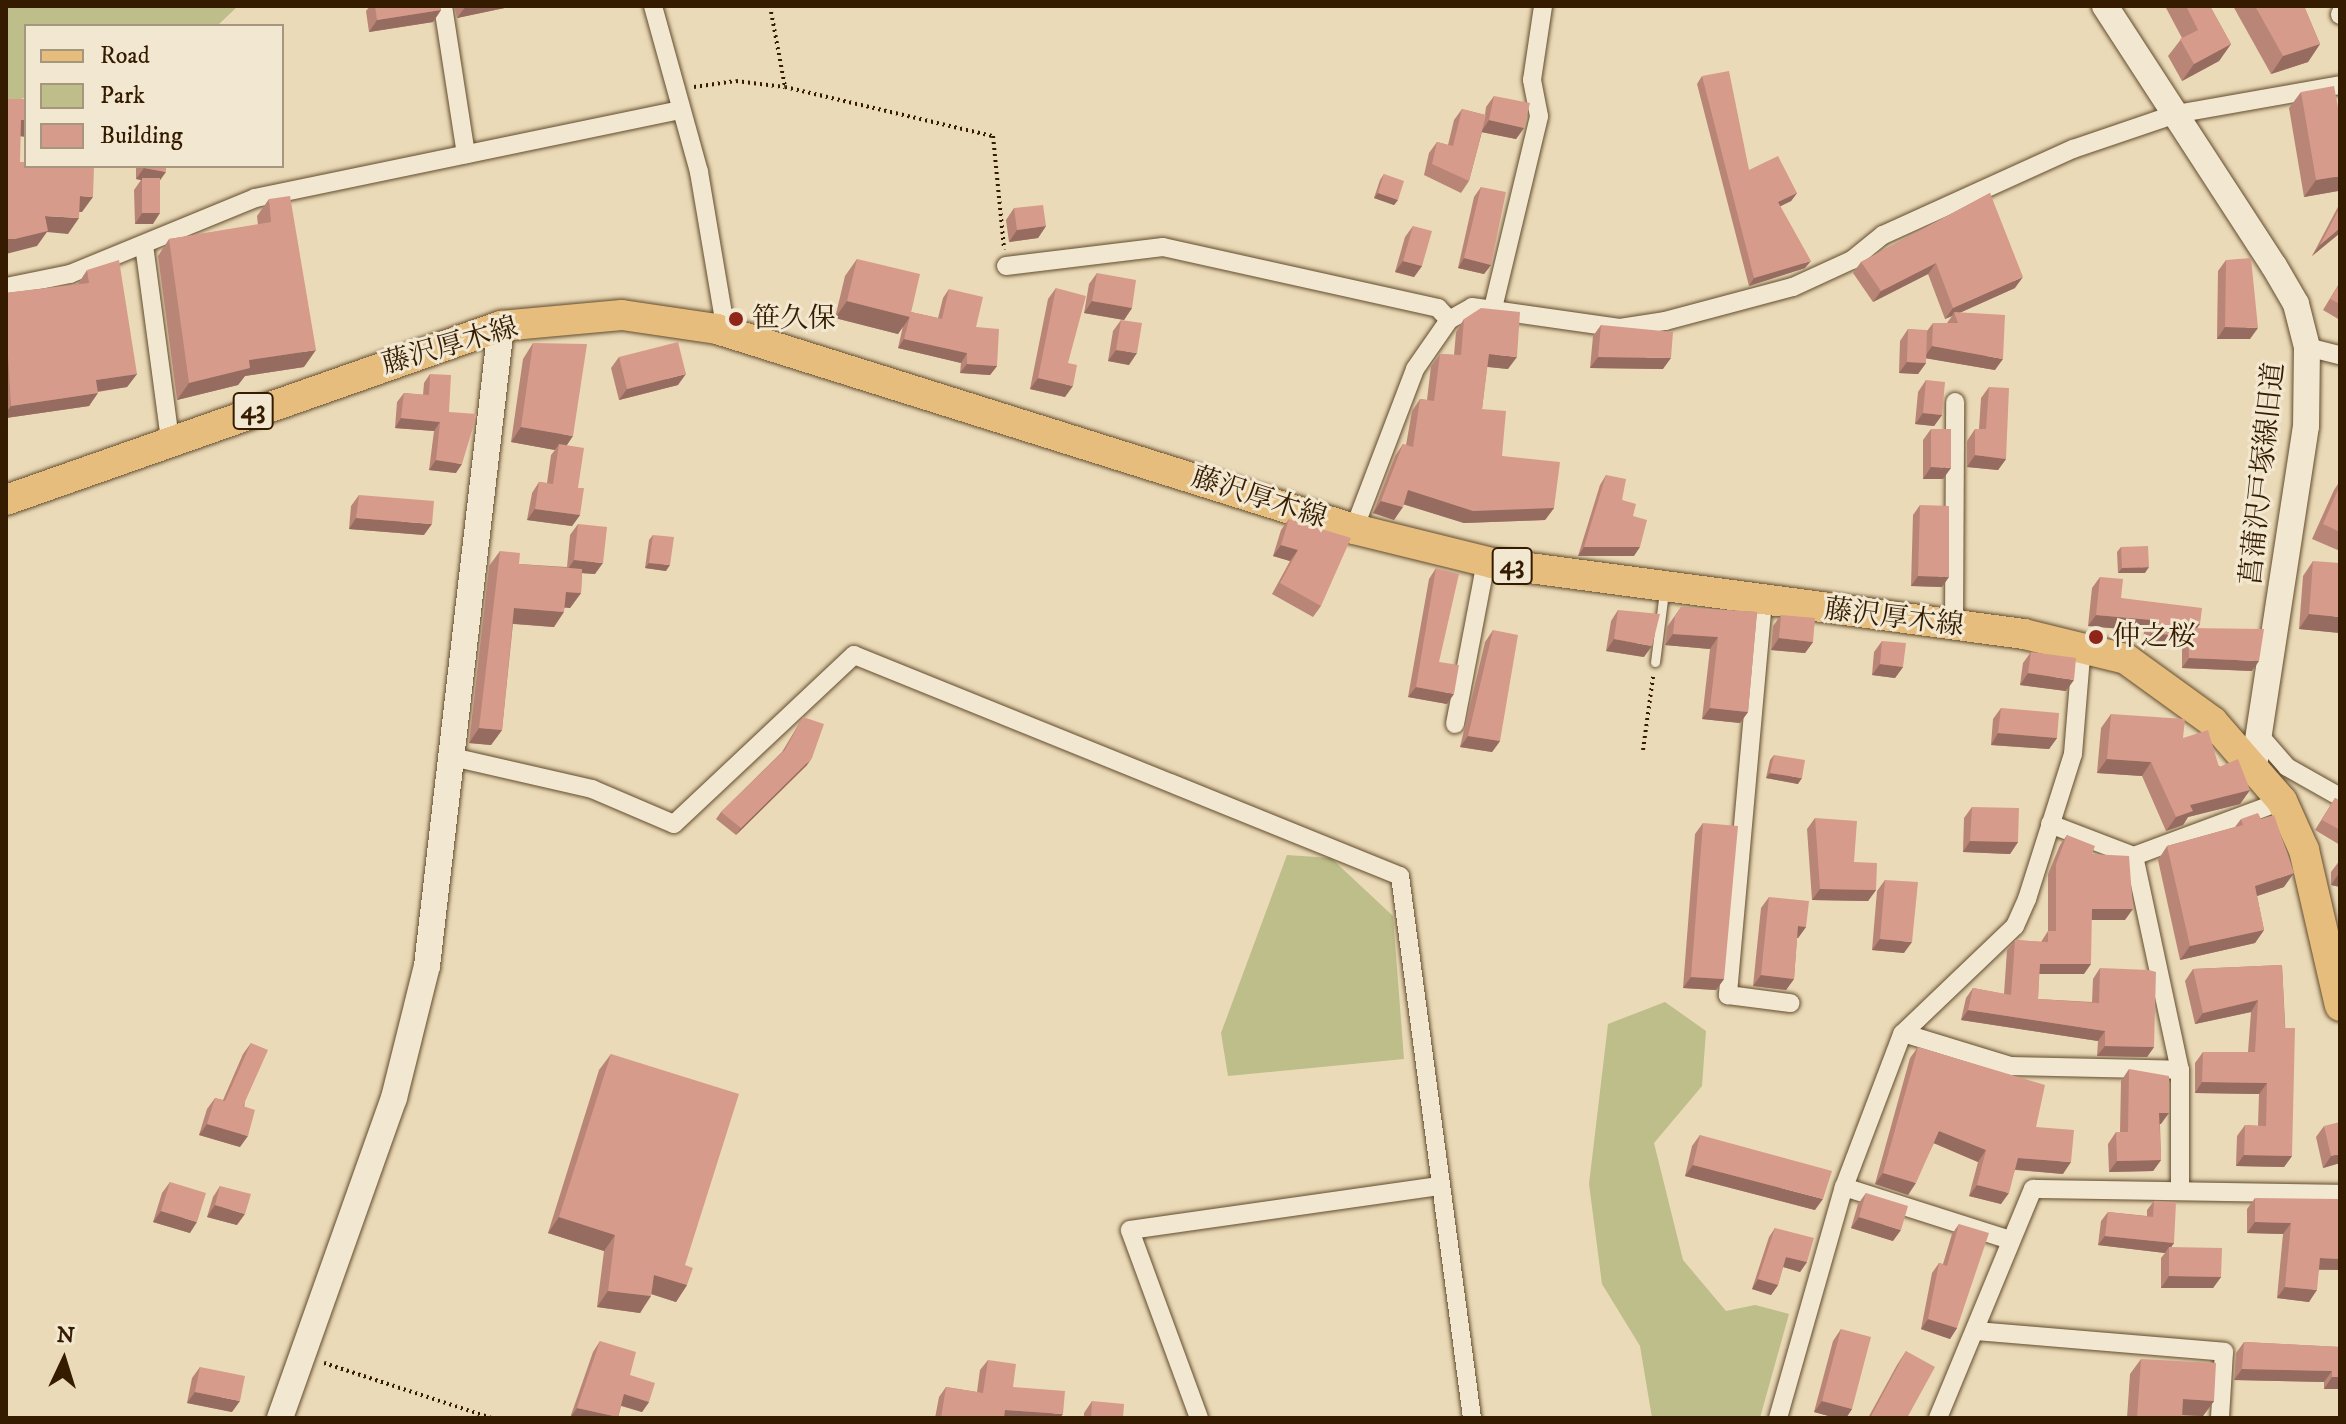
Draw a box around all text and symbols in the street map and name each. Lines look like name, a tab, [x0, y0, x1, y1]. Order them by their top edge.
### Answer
legend	[24, 24, 284, 168]
text: Road	[100, 41, 150, 71]
text: Park	[100, 81, 145, 111]
text: Building	[100, 121, 183, 151]
place label: 笹久保	[752, 302, 836, 336]
marker: 笹久保	[727, 310, 745, 328]
street label: 藤沢厚木線	[378, 311, 522, 381]
street label: 菖蒲沢戸塚線旧道	[2235, 361, 2291, 587]
road number: 43	[231, 389, 275, 433]
street label: 藤沢厚木線	[1187, 460, 1331, 536]
road number: 43	[1490, 544, 1534, 588]
street label: 藤沢厚木線	[1822, 593, 1966, 643]
place label: 仲之桜	[2112, 620, 2196, 654]
marker: 仲之桜	[2087, 628, 2105, 646]
north arrow	[24, 1320, 104, 1400]
text: N	[56, 1321, 76, 1350]

